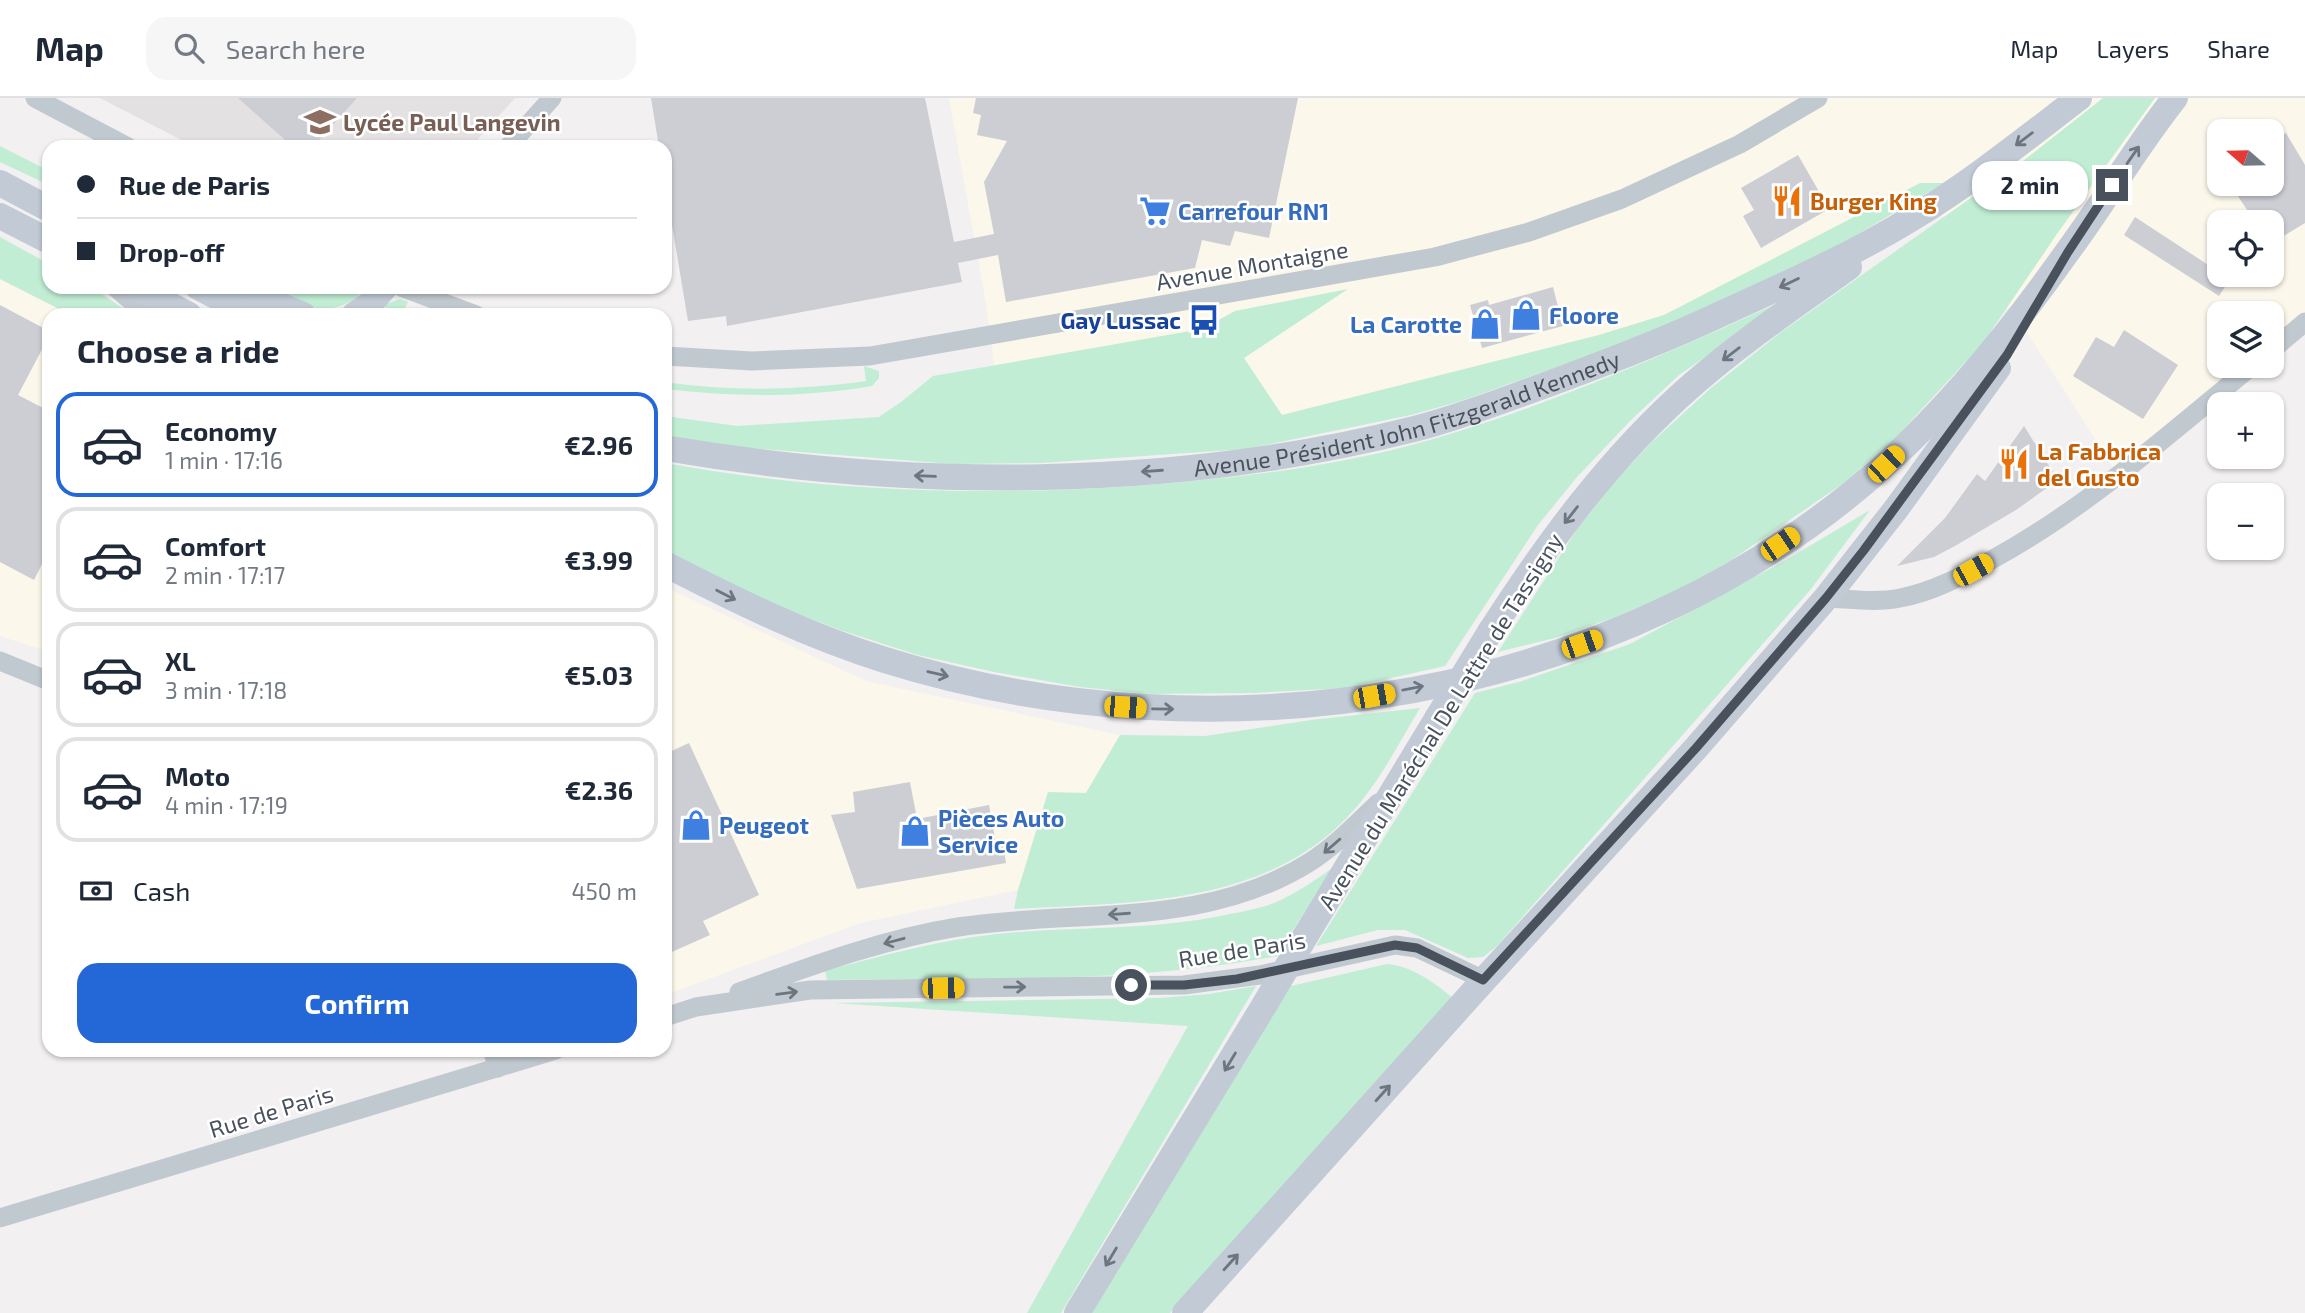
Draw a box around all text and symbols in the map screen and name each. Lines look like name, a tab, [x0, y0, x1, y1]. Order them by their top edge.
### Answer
search box	[146, 17, 636, 80]
text: Map	[35, 28, 104, 68]
icon: search	[170, 29, 208, 67]
text: Search here	[226, 33, 365, 64]
text: Map	[2010, 34, 2058, 63]
text: Layers	[2096, 34, 2169, 63]
text: Share	[2207, 34, 2270, 63]
school or university icon: Lycée Paul Langevin	[303, 105, 337, 139]
place label: Lycée Paul Langevin	[343, 108, 561, 136]
north arrow	[2207, 119, 2284, 196]
map controls	[2207, 119, 2284, 560]
one-way arrow	[2016, 132, 2034, 147]
one-way arrow	[2126, 146, 2140, 165]
callout: 2 min	[1972, 160, 2088, 210]
text: Rue de Paris	[119, 169, 270, 200]
route end	[2096, 169, 2128, 201]
text: 2 min	[2001, 171, 2059, 199]
restaurant icon: Burger King	[1770, 184, 1804, 218]
place label: Burger King	[1810, 187, 1937, 215]
supermarket icon: Carrefour RN1	[1138, 194, 1172, 228]
place label: Carrefour RN1	[1178, 197, 1329, 225]
button: locate	[2207, 210, 2284, 287]
street label: Avenue Montaigne	[1154, 234, 1350, 296]
text: Drop-off	[119, 236, 224, 267]
one-way arrow	[1779, 276, 1800, 290]
shop icon: Floore	[1509, 298, 1543, 332]
place label: Floore	[1549, 301, 1619, 329]
button: layers	[2207, 301, 2284, 378]
bus stop icon: Gay Lussac	[1187, 303, 1221, 337]
place label: Gay Lussac	[1060, 306, 1181, 334]
shop icon: La Carotte	[1468, 307, 1502, 341]
place label: La Carotte	[1350, 310, 1462, 338]
text: Choose a ride	[77, 331, 280, 369]
street label: Avenue Président John Fitzgerald Kennedy	[1192, 344, 1624, 482]
one-way arrow	[1722, 347, 1741, 361]
button: +	[2207, 392, 2284, 469]
icon: car	[81, 413, 144, 476]
text: Economy	[165, 415, 277, 446]
text: €2.96	[564, 429, 633, 460]
place label: La Fabbrica del Gusto	[2037, 437, 2161, 491]
car	[1864, 442, 1909, 486]
text: 1 min · 17:16	[165, 446, 283, 474]
restaurant icon: La Fabbrica del Gusto	[1997, 447, 2031, 481]
one-way arrow	[1141, 464, 1164, 477]
one-way arrow	[913, 470, 936, 483]
button: −	[2207, 483, 2284, 560]
one-way arrow	[1563, 505, 1578, 523]
car	[1757, 524, 1804, 564]
icon: car	[81, 528, 144, 591]
street label: Avenue du Maréchal De Lattre de Tassigny	[1312, 528, 1568, 914]
text: Comfort	[165, 530, 266, 561]
text: €3.99	[565, 544, 633, 575]
car	[1950, 551, 1997, 589]
text: 2 min · 17:17	[165, 561, 285, 589]
one-way arrow	[715, 589, 735, 603]
car	[1559, 627, 1606, 661]
icon: car	[81, 643, 144, 706]
text: XL	[165, 645, 196, 676]
text: €5.03	[564, 659, 633, 690]
one-way arrow	[926, 668, 949, 681]
text: 3 min · 17:18	[165, 676, 287, 704]
one-way arrow	[1401, 681, 1424, 695]
car	[1352, 682, 1397, 710]
car	[1104, 695, 1147, 719]
one-way arrow	[1151, 702, 1174, 716]
icon: car	[81, 758, 144, 821]
text: Moto	[165, 760, 230, 791]
text: €2.36	[565, 774, 633, 805]
text: 4 min · 17:19	[165, 791, 288, 819]
place label: Pièces Auto Service	[938, 804, 1064, 858]
shop icon: Peugeot	[679, 808, 713, 842]
place label: Peugeot	[719, 811, 809, 839]
shop icon: Pièces Auto Service	[898, 814, 932, 848]
one-way arrow	[1323, 838, 1341, 854]
icon: cash	[77, 872, 115, 910]
text: Cash	[133, 875, 190, 906]
text: 450 m	[571, 877, 637, 905]
one-way arrow	[1108, 908, 1131, 921]
street label: Rue de Paris	[1177, 925, 1307, 973]
one-way arrow	[883, 935, 905, 948]
button: Confirm	[77, 963, 637, 1043]
route start	[1115, 969, 1147, 1001]
car	[922, 977, 965, 999]
one-way arrow	[1003, 980, 1026, 994]
one-way arrow	[775, 987, 798, 1000]
one-way arrow	[1222, 1052, 1236, 1072]
street label: Rue de Paris	[206, 1079, 336, 1143]
one-way arrow	[1374, 1085, 1391, 1102]
one-way arrow	[1104, 1246, 1118, 1266]
one-way arrow	[1222, 1254, 1239, 1271]

